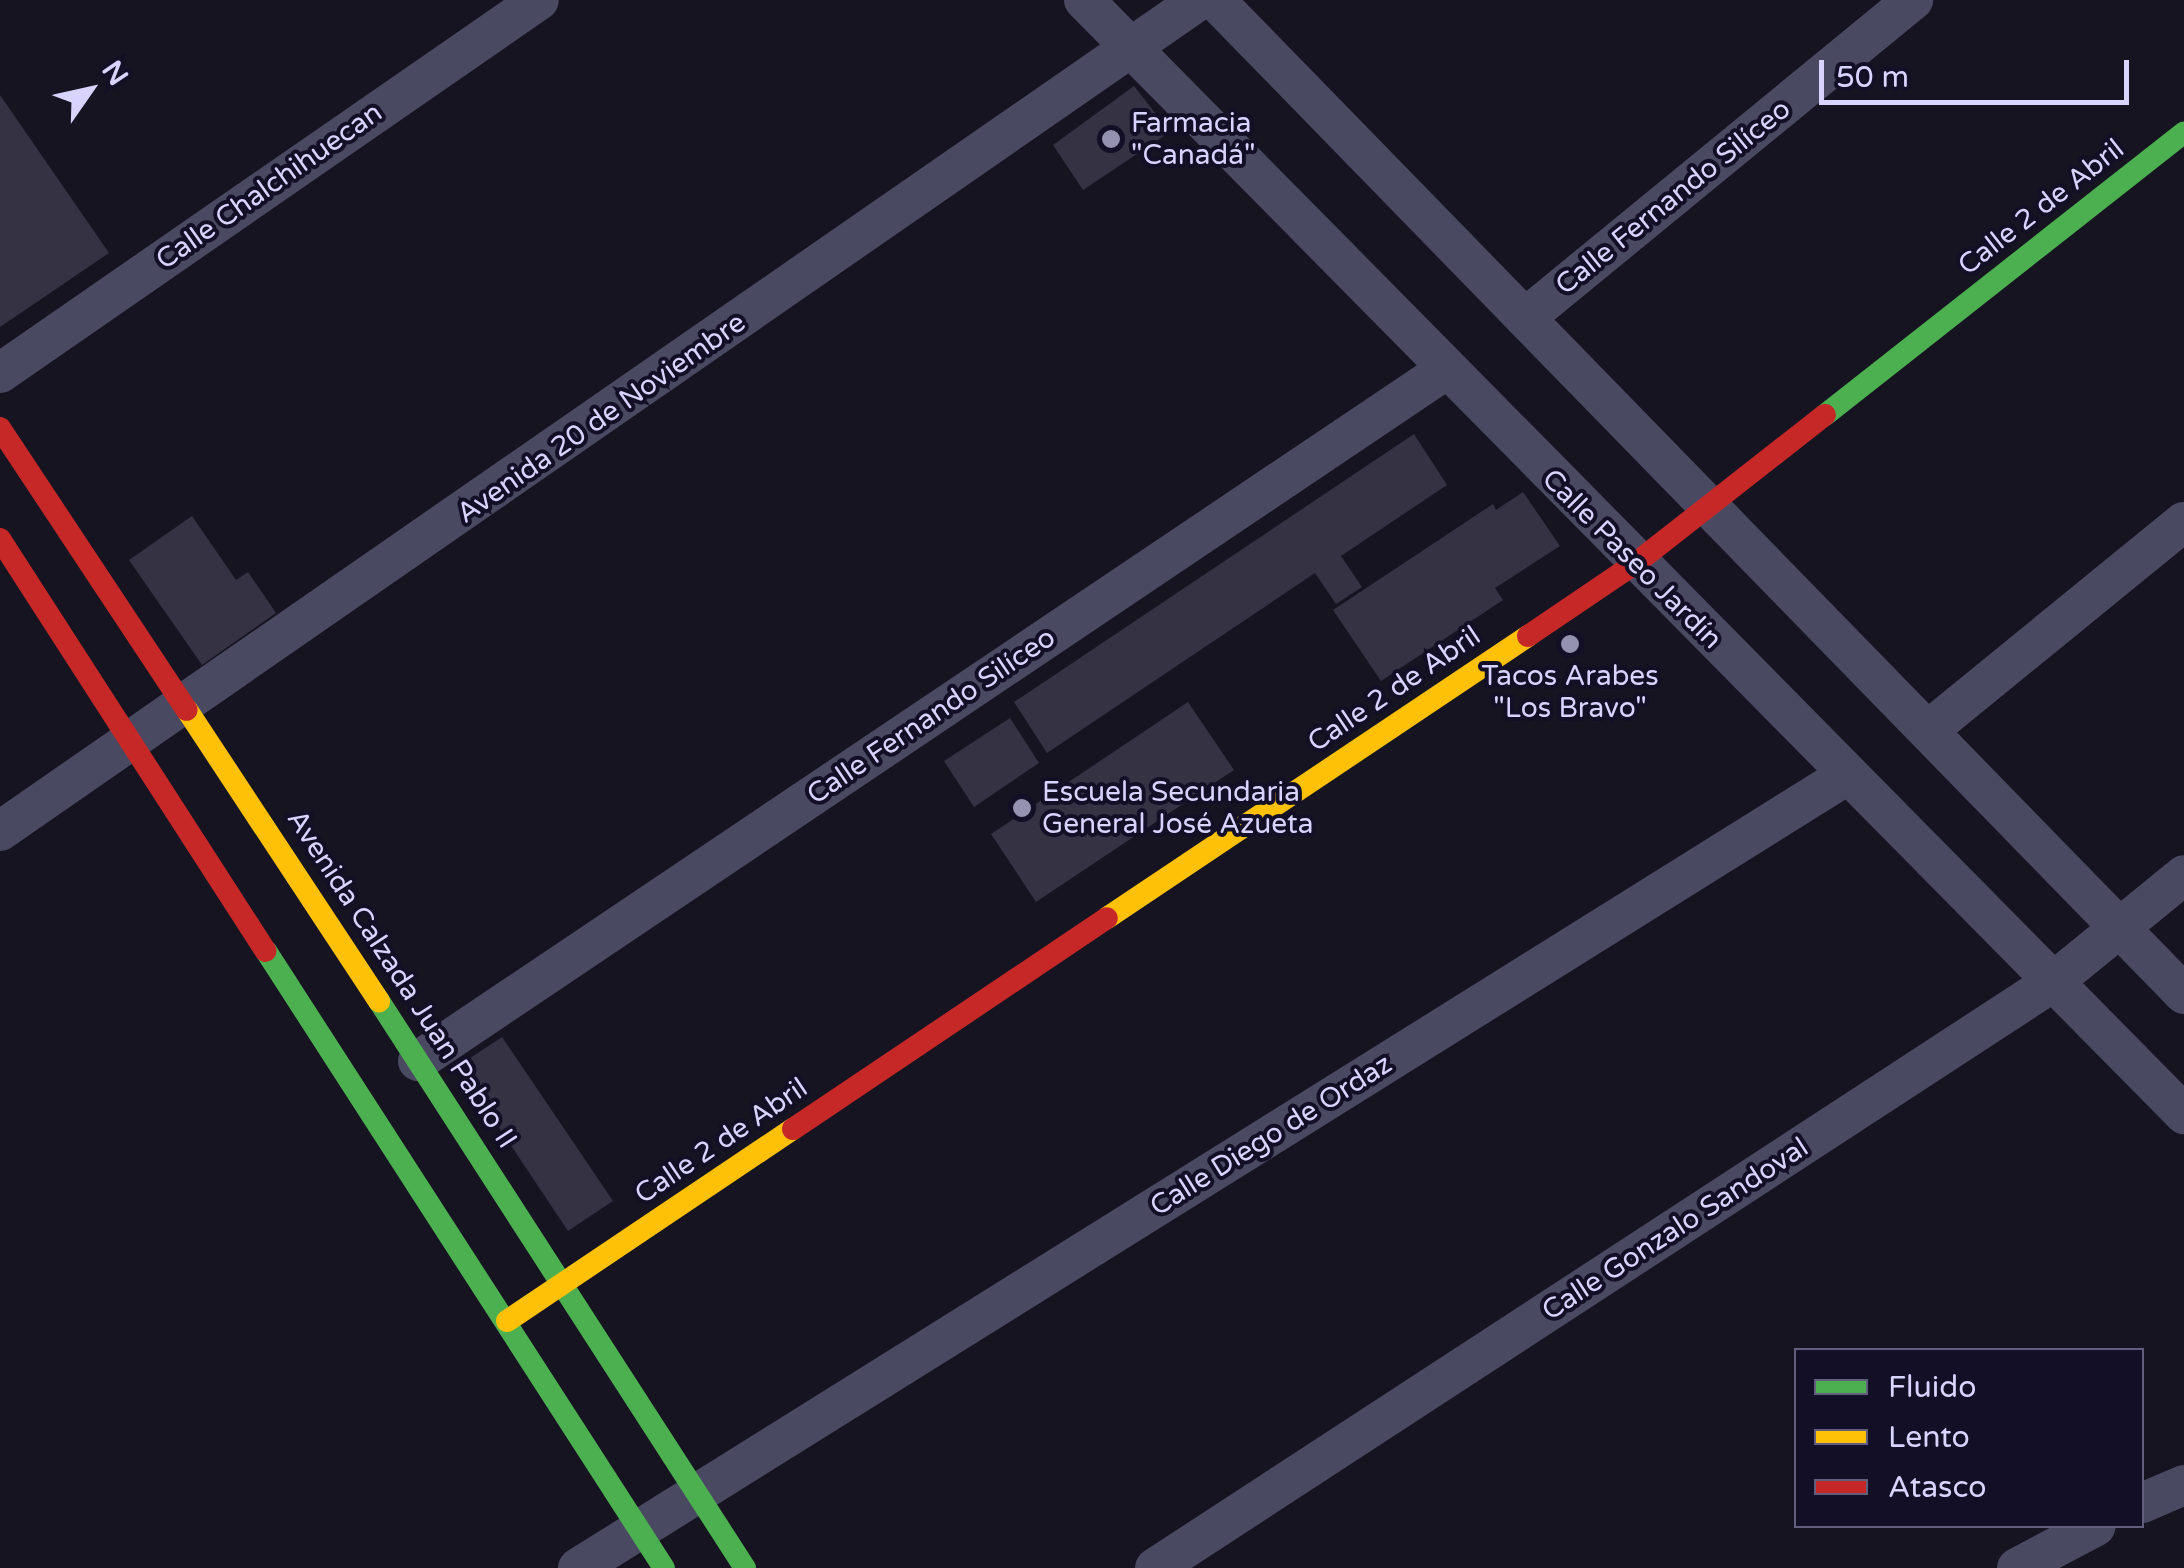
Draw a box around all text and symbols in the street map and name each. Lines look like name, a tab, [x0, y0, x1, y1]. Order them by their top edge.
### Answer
north arrow	[40, 40, 140, 140]
scale bar	[1824, 40, 2134, 102]
text: N	[94, 54, 135, 92]
text: 50 m	[1836, 59, 1909, 96]
street label: Calle Fernando Silíceo	[1549, 92, 1797, 302]
street label: Calle Chalchihuecan	[150, 95, 388, 277]
place label: Farmacia "Canadá"	[1131, 106, 1255, 172]
marker: Farmacia "Canadá"	[1100, 128, 1122, 150]
street label: Calle 2 de Abril	[1951, 132, 2131, 282]
street label: Avenida 20 de Noviembre	[450, 305, 752, 531]
street label: Calle Paseo Jardín	[1535, 462, 1729, 656]
street label: Calle 2 de Abril	[1301, 619, 1487, 759]
street label: Calle Fernando Silíceo	[801, 620, 1061, 812]
marker: Tacos Arabes "Los Bravo"	[1559, 633, 1581, 655]
place label: Tacos Arabes "Los Bravo"	[1481, 659, 1659, 725]
place label: Escuela Secundaria General José Azueta	[1042, 775, 1313, 841]
marker: Escuela Secundaria General José Azueta	[1011, 797, 1033, 819]
street label: Avenida Calzada Juan Pablo II	[280, 804, 524, 1154]
street label: Calle Diego de Ordaz	[1144, 1047, 1398, 1223]
street label: Calle 2 de Abril	[628, 1071, 814, 1211]
street label: Calle Gonzalo Sandoval	[1536, 1130, 1814, 1328]
legend	[1794, 1348, 2144, 1528]
text: Fluido	[1888, 1369, 1976, 1406]
text: Lento	[1888, 1419, 1970, 1456]
text: Atasco	[1888, 1469, 1987, 1506]

